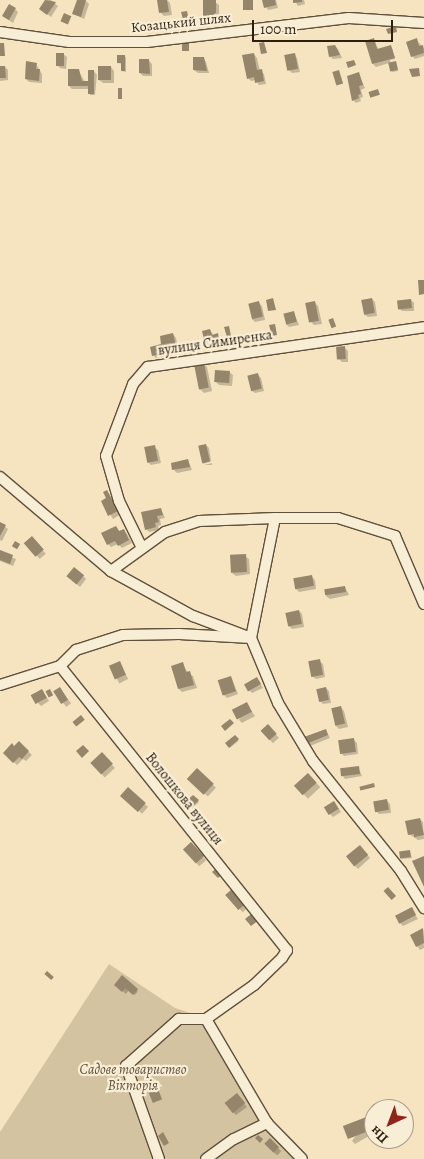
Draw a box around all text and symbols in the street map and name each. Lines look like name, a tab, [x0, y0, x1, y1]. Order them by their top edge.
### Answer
street label: Козацький шлях	[130, 9, 232, 37]
scale bar	[254, 10, 395, 42]
text: 100 m	[260, 19, 297, 39]
street label: вулиця Симиренка	[157, 327, 273, 359]
street label: Волошкова вулиця	[142, 750, 226, 848]
park label: Садове товариство Вікторія	[80, 1062, 186, 1094]
north arrow	[364, 1099, 414, 1149]
text: Пн	[366, 1121, 392, 1148]

